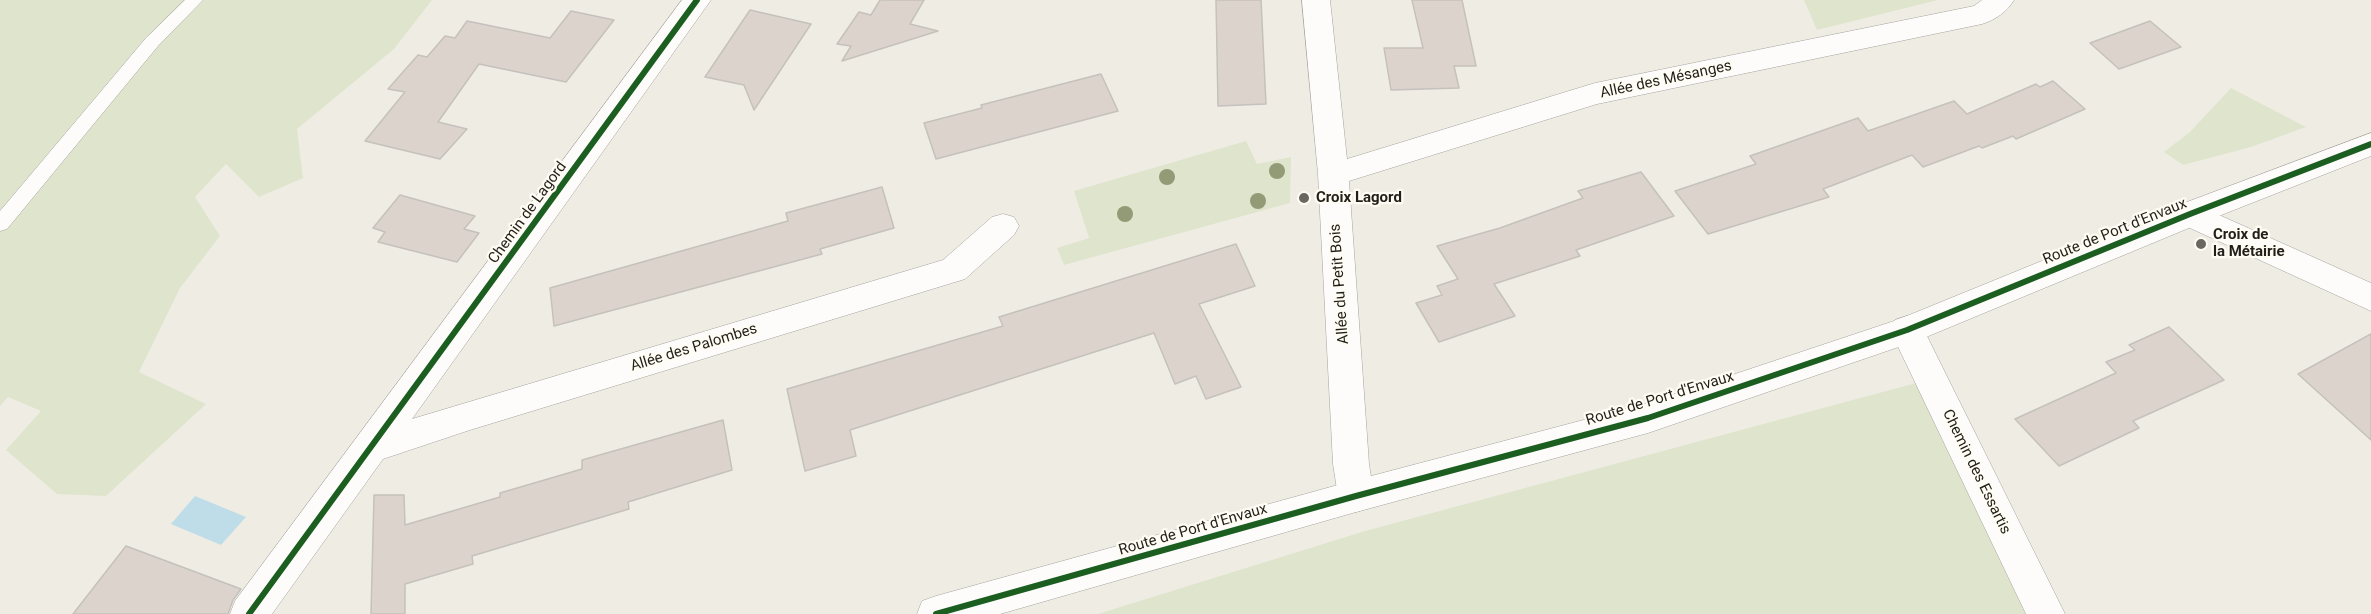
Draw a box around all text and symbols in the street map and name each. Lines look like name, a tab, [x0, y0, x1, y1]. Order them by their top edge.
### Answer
street label: Allée des Mésanges	[1599, 57, 1733, 103]
street label: Chemin de Lagord	[485, 159, 571, 267]
place label: Croix Lagord	[1316, 189, 1402, 207]
marker: Croix Lagord	[1297, 191, 1311, 205]
street label: Route de Port d'Envaux	[2040, 195, 2190, 269]
street label: Allée du Petit Bois	[1327, 223, 1353, 345]
place label: Croix de la Métairie	[2213, 226, 2285, 261]
marker: Croix de la Métairie	[2194, 237, 2208, 251]
street label: Allée des Palombes	[628, 320, 760, 376]
street label: Route de Port d'Envaux	[1584, 368, 1736, 430]
street label: Chemin des Essartis	[1938, 407, 2014, 537]
street label: Route de Port d'Envaux	[1117, 500, 1269, 560]

